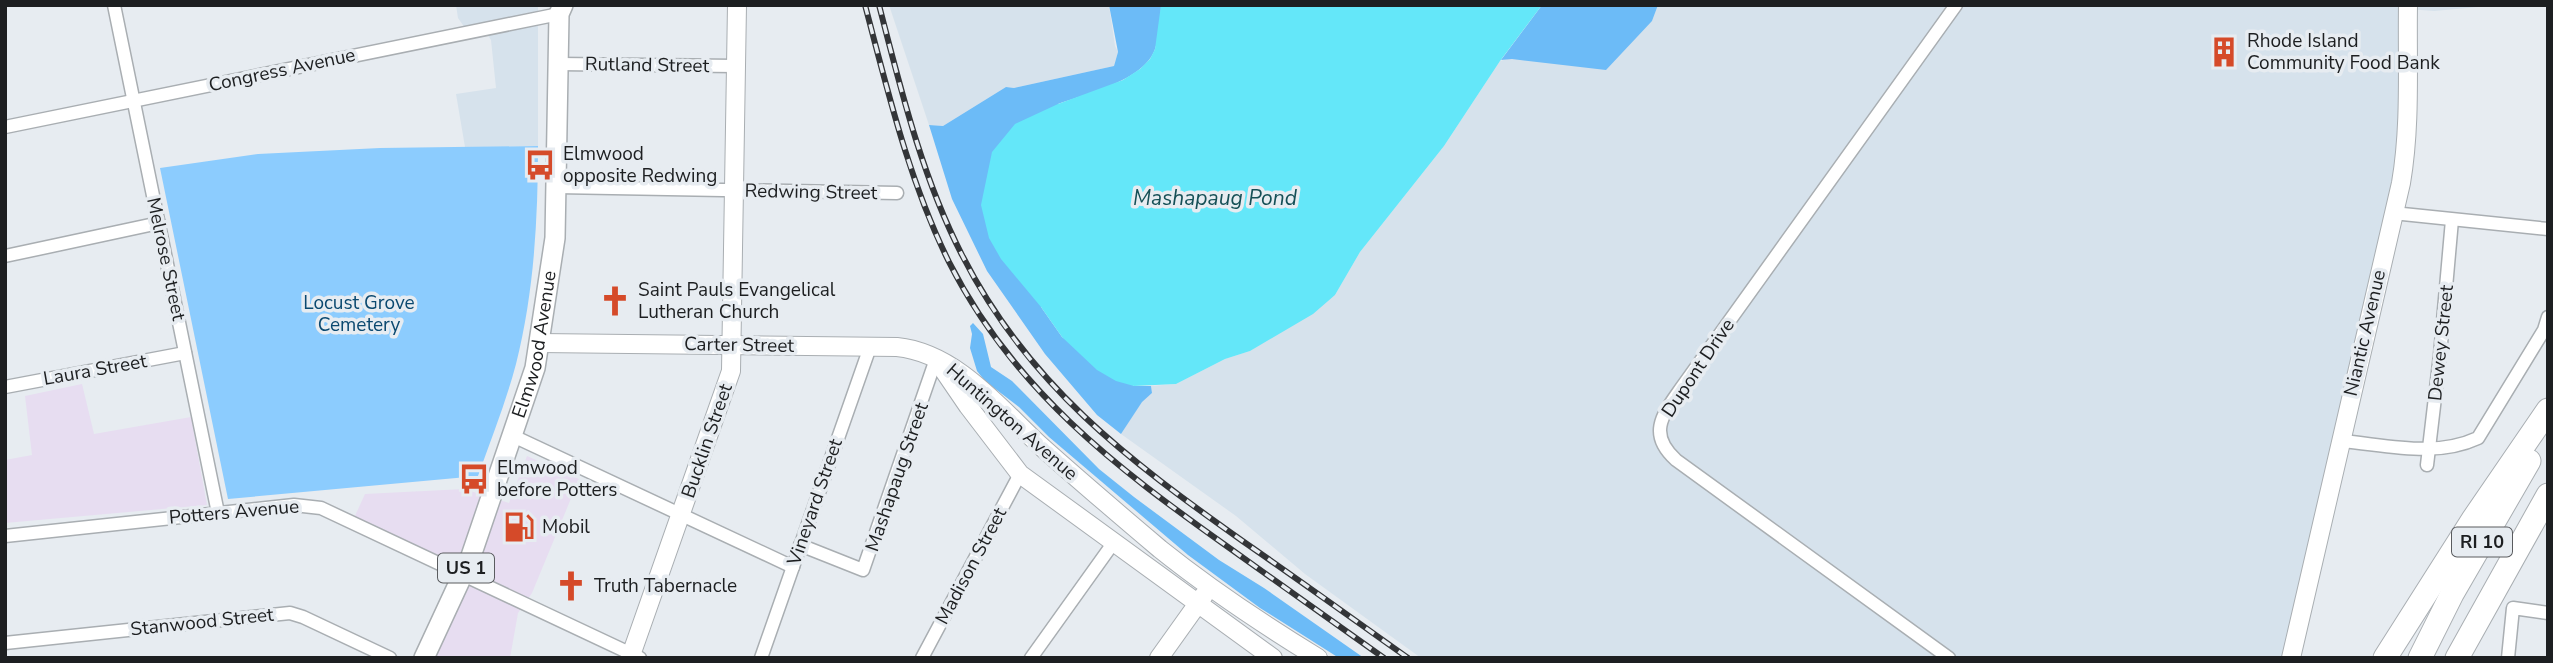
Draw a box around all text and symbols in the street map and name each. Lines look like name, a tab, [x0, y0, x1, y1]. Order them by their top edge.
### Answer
place label: Rhode Island Community Food Bank	[2247, 28, 2440, 76]
building icon: Rhode Island Community Food Bank	[2207, 35, 2241, 69]
street label: Congress Avenue	[206, 42, 358, 98]
street label: Rutland Street	[585, 51, 710, 79]
place label: Elmwood opposite Redwing	[563, 141, 717, 189]
bus stop icon: Elmwood opposite Redwing	[523, 148, 557, 182]
street label: Redwing Street	[744, 178, 878, 206]
water label: Mashapaug Pond	[1133, 184, 1298, 212]
street label: Melrose Street	[140, 195, 192, 323]
street label: Niantic Avenue	[2338, 267, 2392, 399]
street label: Elmwood Avenue	[506, 269, 563, 422]
place label: Saint Pauls Evangelical Lutheran Church	[638, 277, 836, 325]
street label: Dewey Street	[2422, 283, 2460, 402]
church icon: Saint Pauls Evangelical Lutheran Church	[598, 284, 632, 318]
park label: Locust Grove Cemetery	[303, 290, 415, 338]
street label: Dupont Drive	[1655, 314, 1741, 422]
street label: Carter Street	[684, 331, 795, 359]
street label: Laura Street	[41, 348, 149, 392]
street label: Huntington Avenue	[941, 358, 1083, 486]
street label: Bucklin Street	[675, 380, 739, 502]
street label: Mashapaug Street	[859, 399, 935, 555]
street label: Vineyard Street	[781, 435, 849, 570]
place label: Elmwood before Potters	[497, 455, 617, 503]
bus stop icon: Elmwood before Potters	[457, 462, 491, 496]
street label: Potters Avenue	[168, 493, 300, 531]
street label: Madison Street	[929, 503, 1013, 629]
fuel station icon: Mobil	[502, 510, 536, 544]
place label: Mobil	[542, 514, 590, 540]
road number: RI 10	[2452, 528, 2512, 556]
road number: US 1	[438, 554, 494, 582]
church icon: Truth Tabernacle	[554, 569, 588, 603]
place label: Truth Tabernacle	[594, 573, 737, 599]
street label: Stanwood Street	[129, 602, 275, 642]

